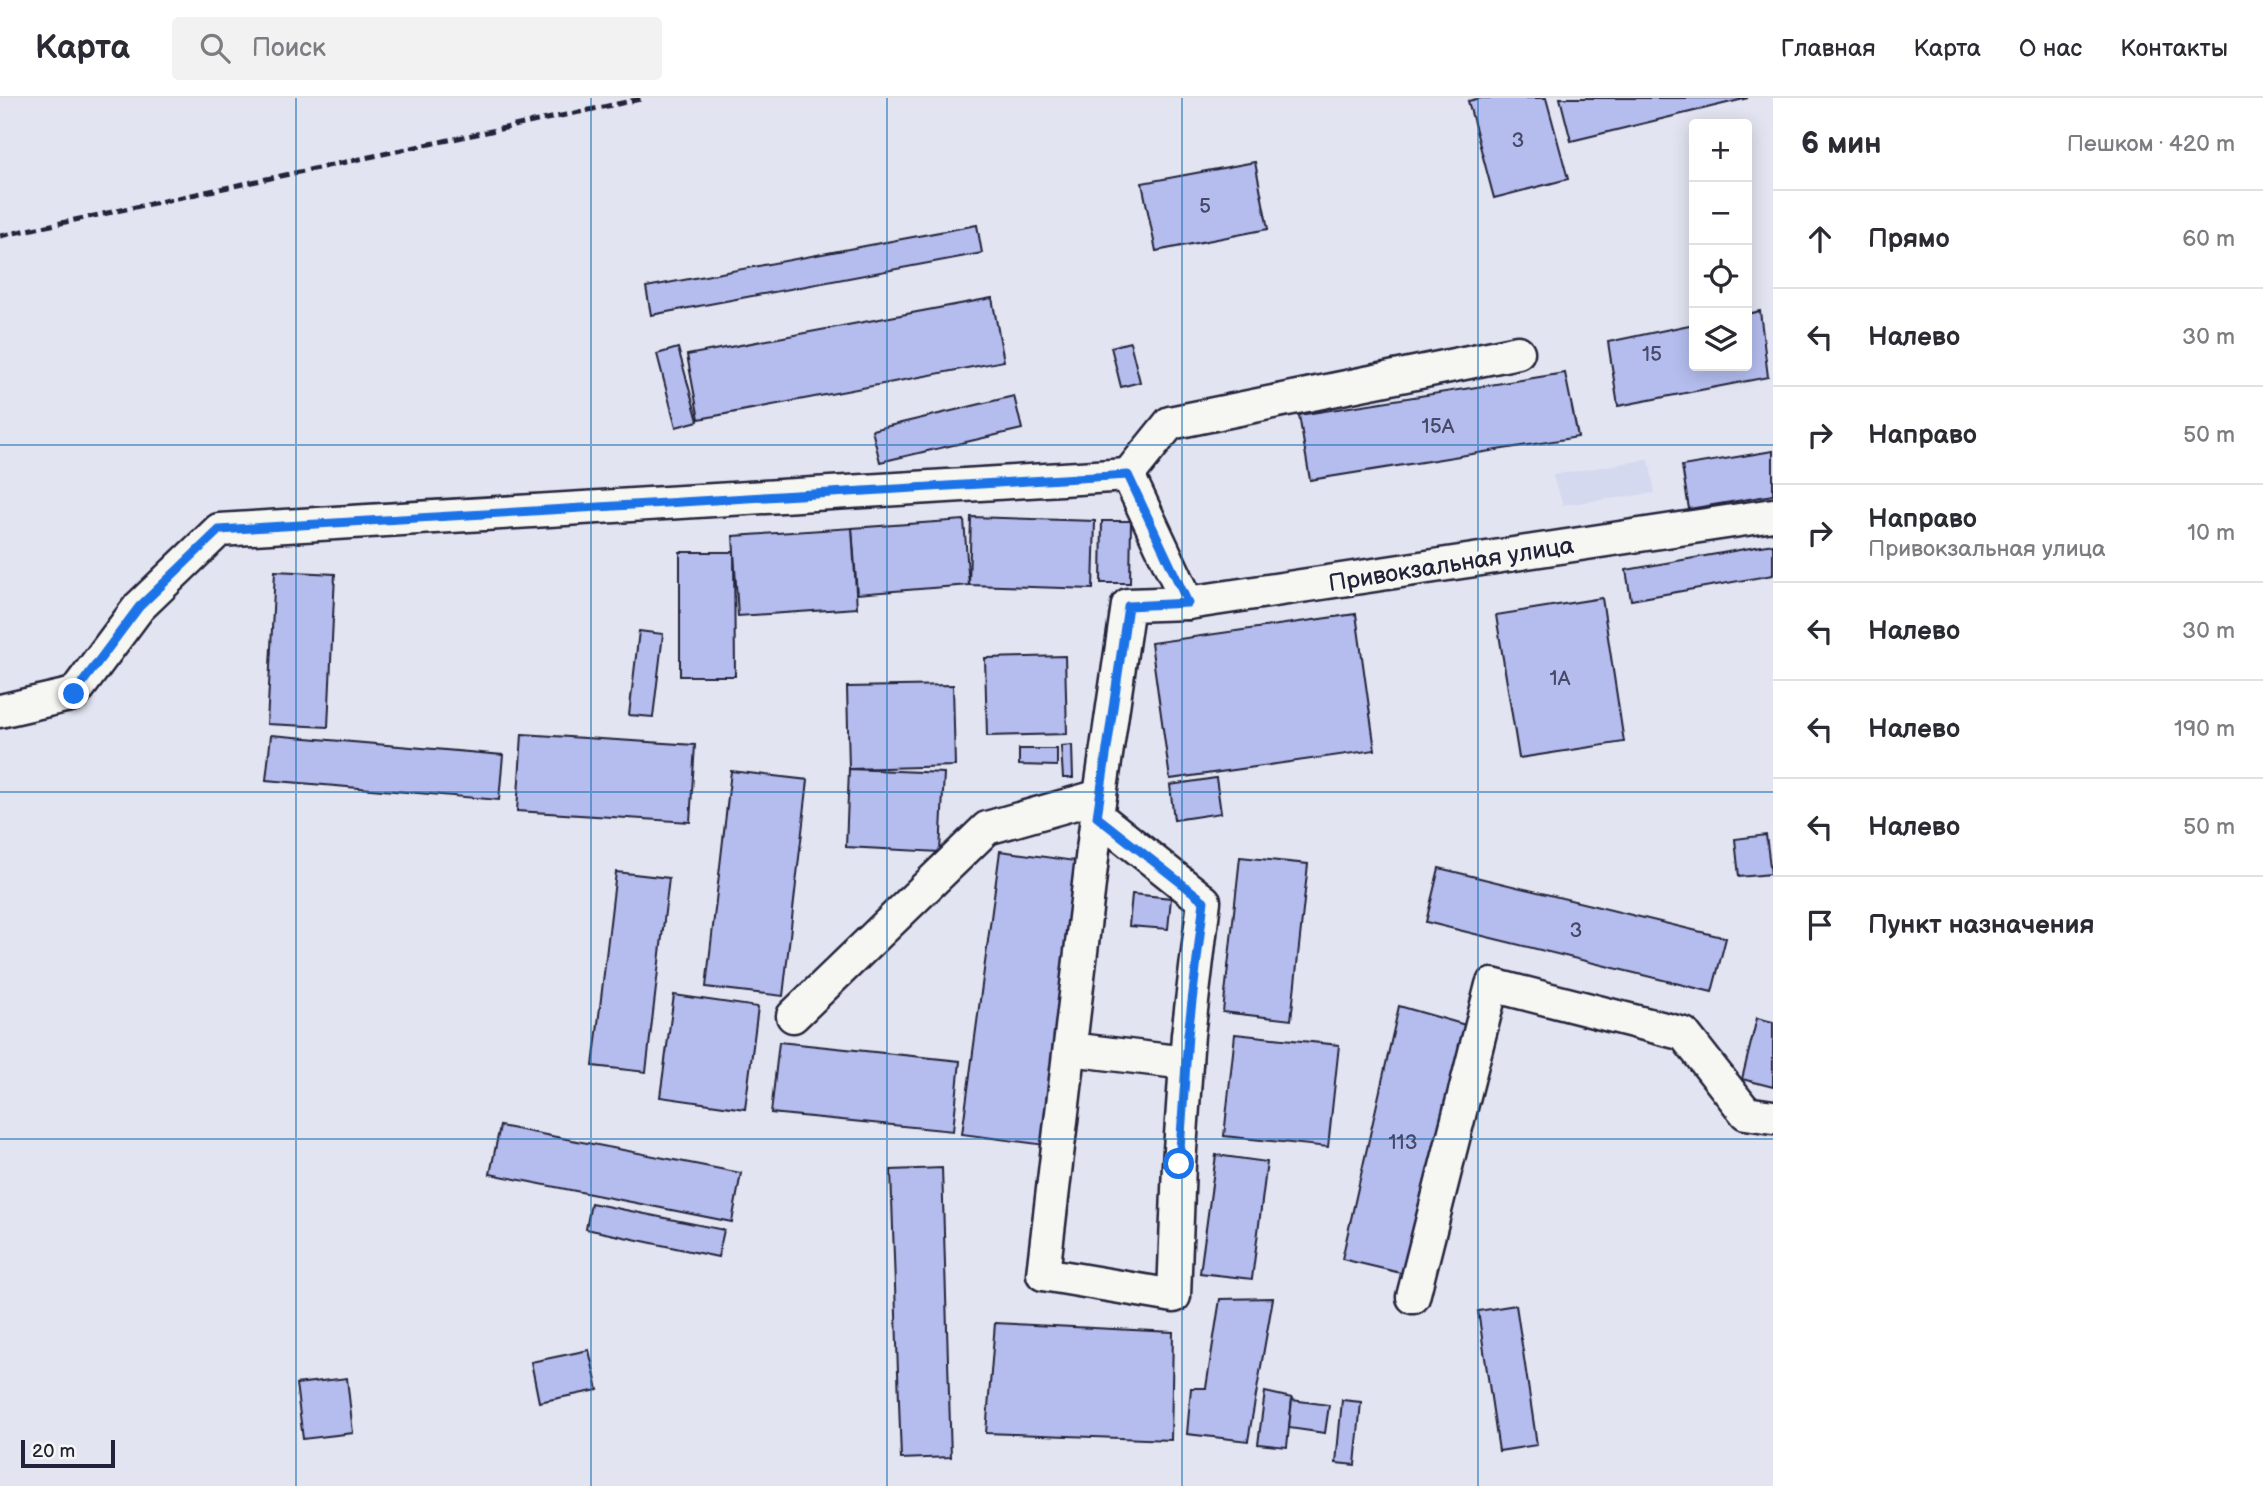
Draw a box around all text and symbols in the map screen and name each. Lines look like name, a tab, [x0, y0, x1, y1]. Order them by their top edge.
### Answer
search box	[172, 17, 662, 80]
text: Карта	[35, 28, 130, 68]
icon: search	[196, 29, 234, 67]
text: Поиск	[252, 33, 326, 64]
text: Главная	[1781, 34, 1875, 63]
text: Карта	[1913, 34, 1981, 63]
text: О нас	[2019, 34, 2082, 63]
text: Контакты	[2120, 34, 2228, 63]
map controls	[1689, 119, 1752, 371]
button: +	[1689, 119, 1752, 182]
text: 6 мин	[1801, 126, 1882, 162]
house number: 3	[1512, 128, 1524, 153]
text: Пешком · 420 m	[2067, 130, 2235, 158]
button: −	[1689, 182, 1752, 245]
house number: 5	[1199, 194, 1211, 219]
icon: ahead	[1801, 220, 1839, 258]
text: Прямо	[1868, 224, 1950, 255]
text: 60 m	[2182, 225, 2235, 253]
button: locate	[1689, 245, 1752, 308]
button: layers	[1689, 308, 1752, 371]
icon: left	[1801, 318, 1839, 356]
text: Налево	[1868, 322, 1960, 353]
text: 30 m	[2182, 323, 2235, 351]
house number: 15	[1642, 342, 1662, 367]
house number: 15А	[1422, 414, 1455, 439]
icon: right	[1801, 416, 1839, 454]
text: Направо	[1868, 420, 1977, 451]
text: 50 m	[2183, 421, 2235, 449]
text: Направо	[1868, 504, 1977, 535]
icon: right	[1801, 514, 1839, 552]
text: 10 m	[2187, 519, 2235, 547]
street label: Привокзальная улица	[1326, 531, 1576, 598]
text: Привокзальная улица	[1868, 535, 2106, 563]
icon: left	[1801, 612, 1839, 650]
text: Налево	[1868, 616, 1960, 647]
text: 30 m	[2182, 617, 2235, 645]
house number: 1А	[1550, 666, 1571, 691]
route end	[58, 678, 89, 709]
icon: left	[1801, 710, 1839, 748]
text: Налево	[1868, 714, 1960, 745]
text: 190 m	[2174, 715, 2235, 743]
icon: left	[1801, 808, 1839, 846]
text: Налево	[1868, 812, 1960, 843]
text: 50 m	[2183, 813, 2235, 841]
icon: arrive	[1801, 906, 1839, 944]
text: Пункт назначения	[1868, 910, 2094, 941]
house number: 3	[1570, 918, 1582, 943]
house number: 113	[1388, 1130, 1418, 1155]
route start	[1163, 1148, 1194, 1179]
scale bar	[21, 1437, 116, 1469]
text: 20 m	[32, 1440, 75, 1463]

